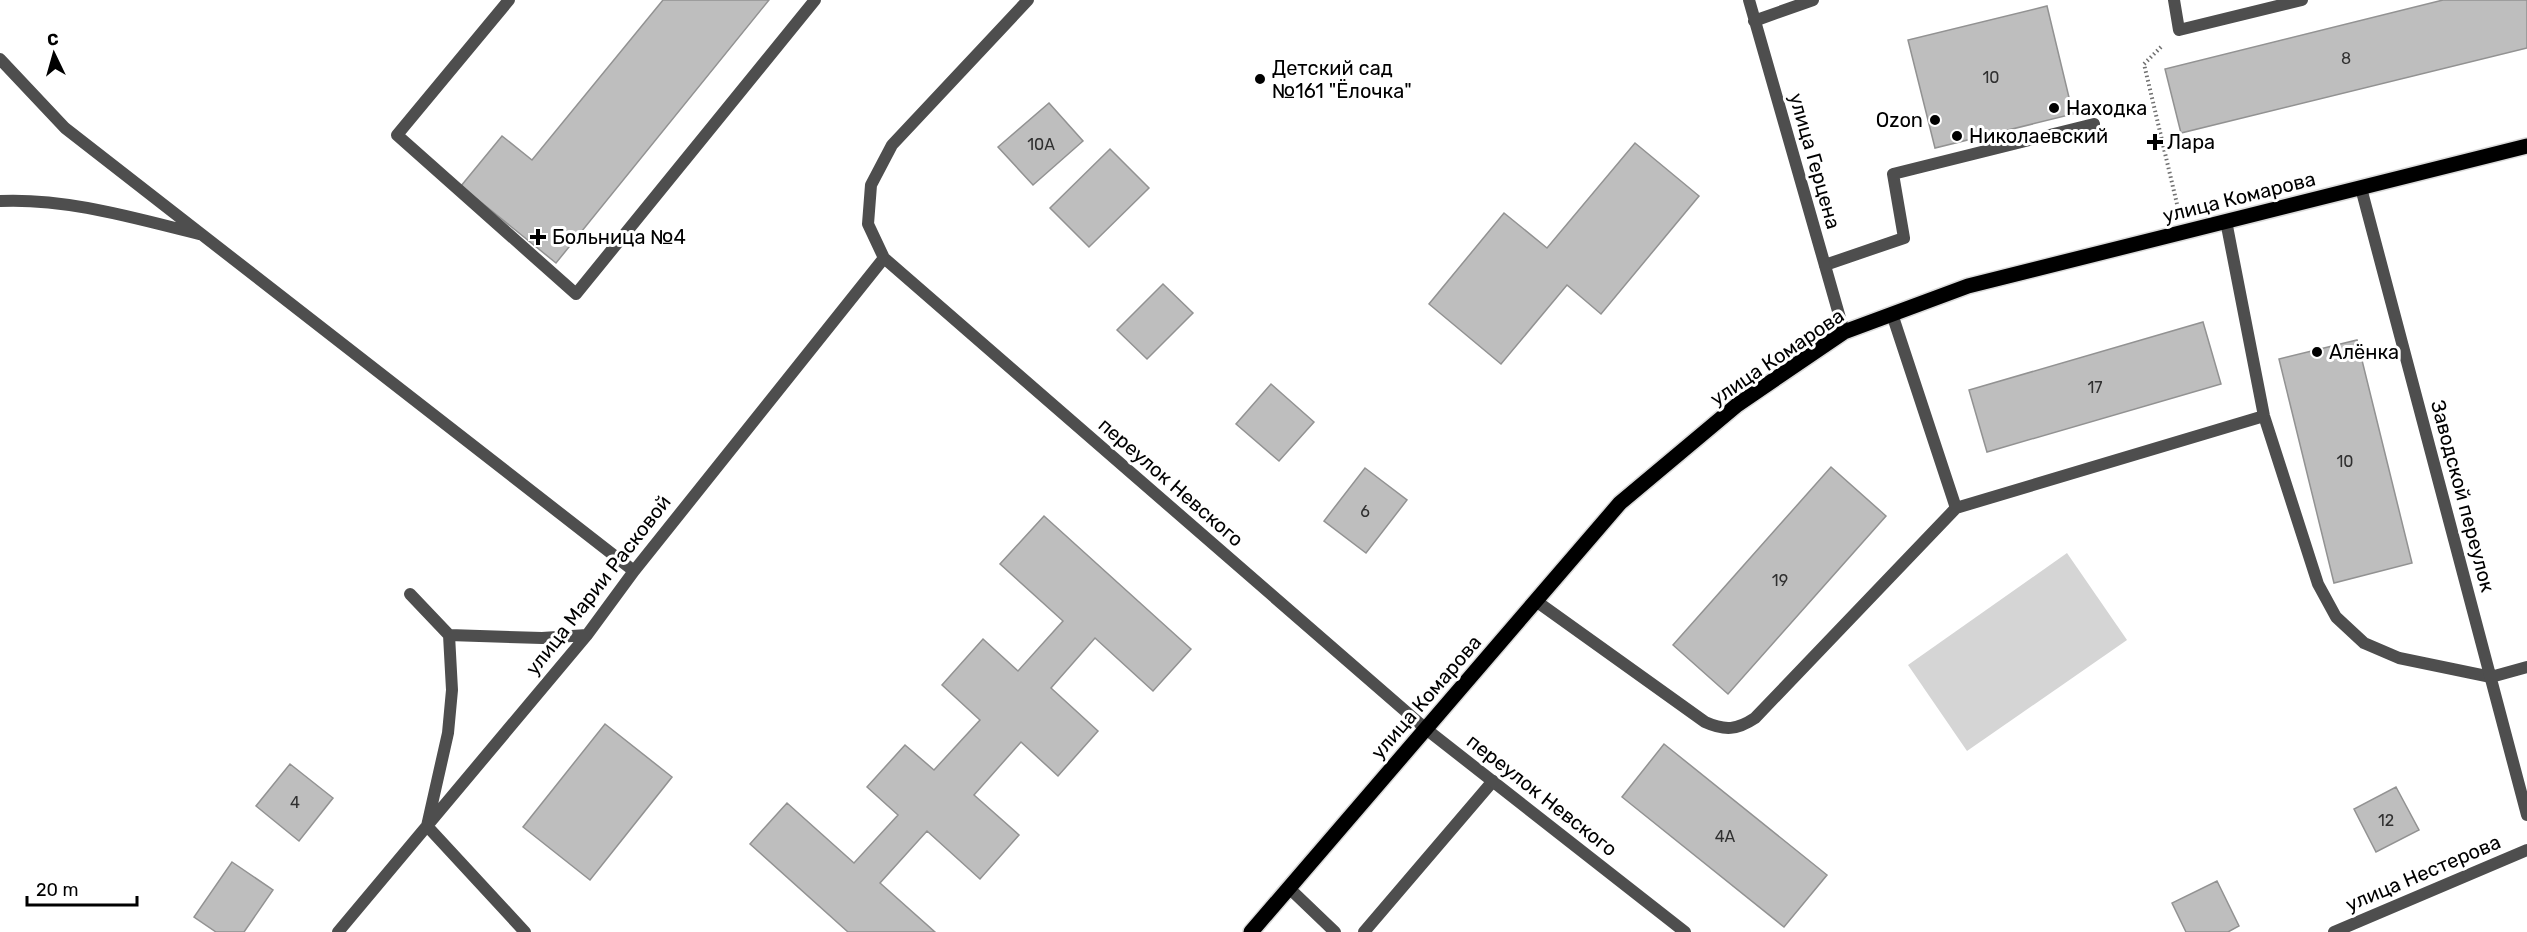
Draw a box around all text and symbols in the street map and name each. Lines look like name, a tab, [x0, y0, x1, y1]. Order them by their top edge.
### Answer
north arrow	[24, 24, 84, 84]
text: С	[46, 30, 59, 50]
house number: 8	[2341, 49, 2351, 68]
place label: Детский сад №161 "Ёлочка"	[1272, 56, 1412, 103]
house number: 10	[1982, 68, 2000, 87]
marker: Детский сад №161 "Ёлочка"	[1253, 72, 1267, 86]
street label: улица Герцена	[1784, 90, 1846, 232]
place label: Находка	[2066, 96, 2147, 120]
marker: Находка	[2047, 101, 2061, 115]
place label: Ozon	[1876, 108, 1923, 132]
marker: Ozon	[1928, 113, 1942, 127]
place label: Николаевский	[1969, 124, 2108, 148]
marker: Николаевский	[1950, 129, 1964, 143]
place label: Лара	[2167, 130, 2215, 154]
house number: 10А	[1027, 135, 1055, 154]
marker: Лара	[2148, 135, 2162, 149]
street label: улица Комарова	[2160, 166, 2318, 228]
place label: Больница №4	[552, 225, 686, 249]
marker: Больница №4	[529, 228, 547, 246]
street label: улица Комарова	[1705, 303, 1849, 411]
place label: Алёнка	[2329, 340, 2399, 364]
marker: Алёнка	[2310, 345, 2324, 359]
house number: 17	[2087, 378, 2103, 397]
street label: Заводской переулок	[2426, 397, 2500, 595]
street label: переулок Невского	[1094, 413, 1248, 551]
house number: 10	[2336, 452, 2354, 471]
street label: улица Марии Расковой	[520, 490, 676, 680]
house number: 6	[1360, 502, 1370, 521]
house number: 19	[1772, 571, 1788, 590]
street label: улица Комарова	[1366, 630, 1486, 764]
street label: переулок Невского	[1462, 729, 1622, 861]
house number: 4	[290, 793, 300, 812]
house number: 12	[2378, 811, 2394, 830]
house number: 4А	[1715, 827, 1736, 846]
street label: улица Нестерова	[2342, 830, 2504, 916]
scale bar	[27, 869, 136, 907]
text: 20 m	[36, 879, 78, 901]

